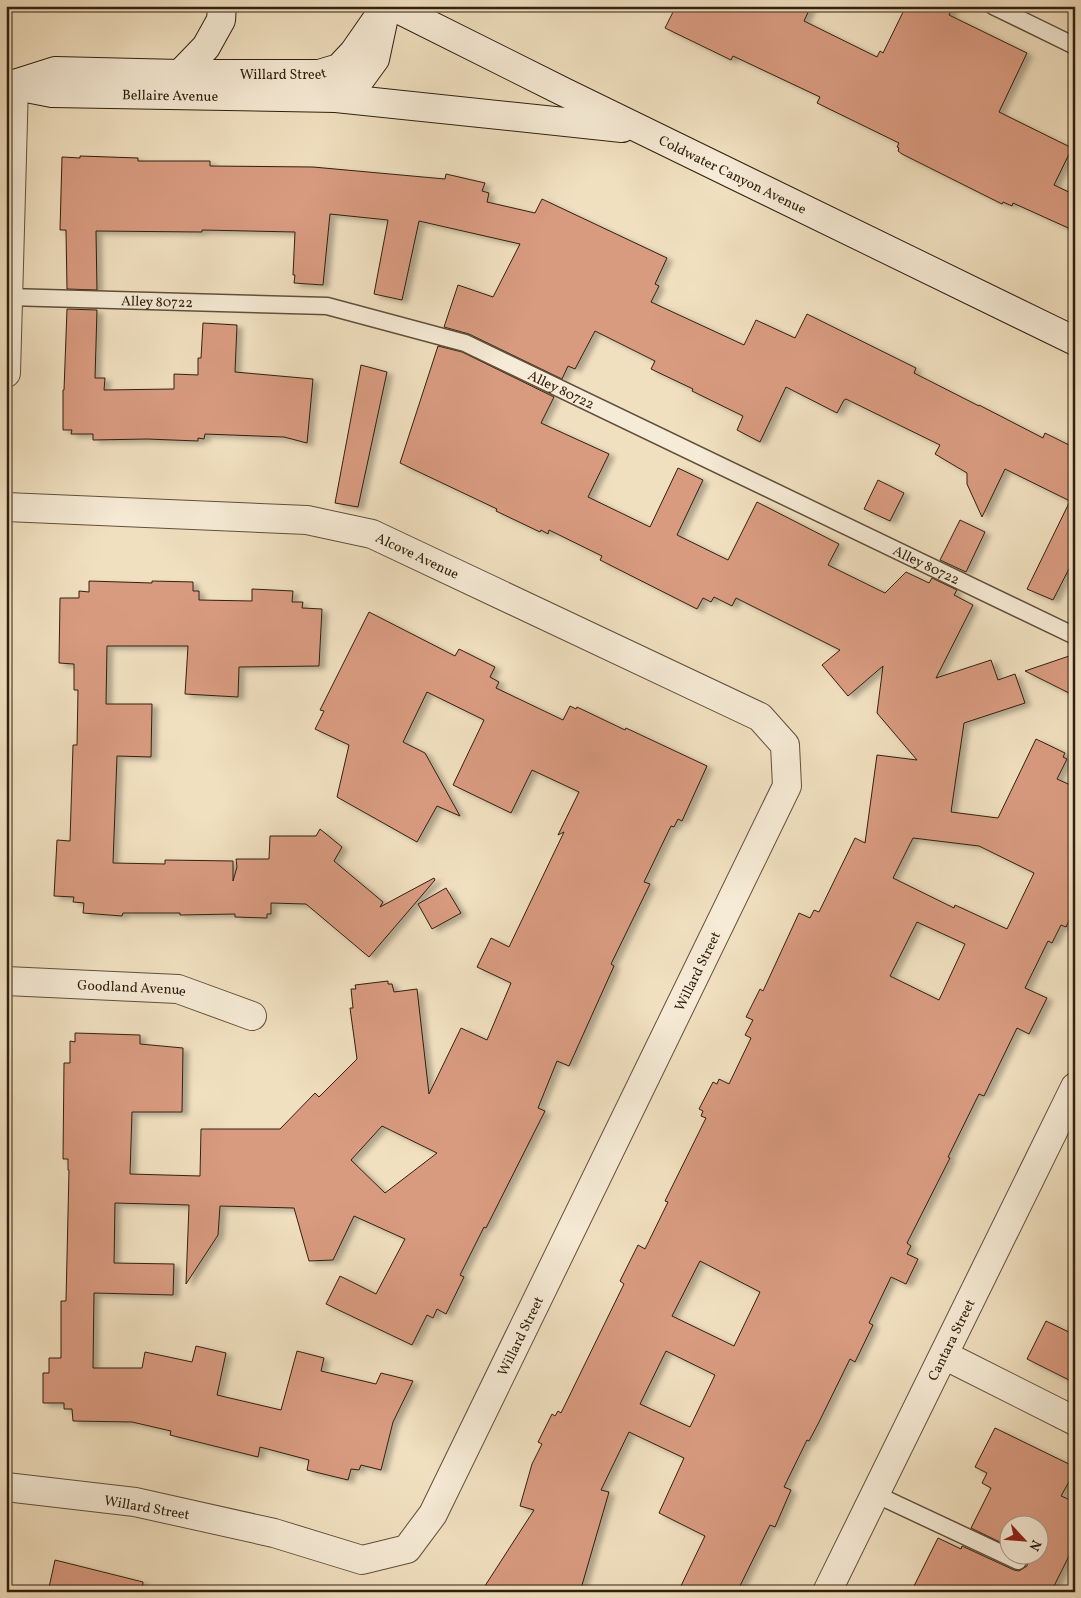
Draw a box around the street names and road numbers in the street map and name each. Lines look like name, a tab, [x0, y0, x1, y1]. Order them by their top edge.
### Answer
street label: Willard Street	[240, 64, 329, 85]
street label: Bellaire Avenue	[122, 86, 219, 107]
street label: Coldwater Canyon Avenue	[655, 132, 809, 220]
street label: Alley 80722	[121, 292, 193, 313]
street label: Alley 80722	[524, 367, 597, 415]
street label: Alcove Avenue	[372, 529, 462, 585]
street label: Alley 80722	[889, 542, 962, 590]
street label: Willard Street	[671, 929, 726, 1015]
street label: Goodland Avenue	[77, 976, 189, 1002]
street label: Willard Street	[494, 1294, 549, 1380]
street label: Cantara Street	[924, 1296, 980, 1384]
street label: Willard Street	[103, 1492, 191, 1525]

